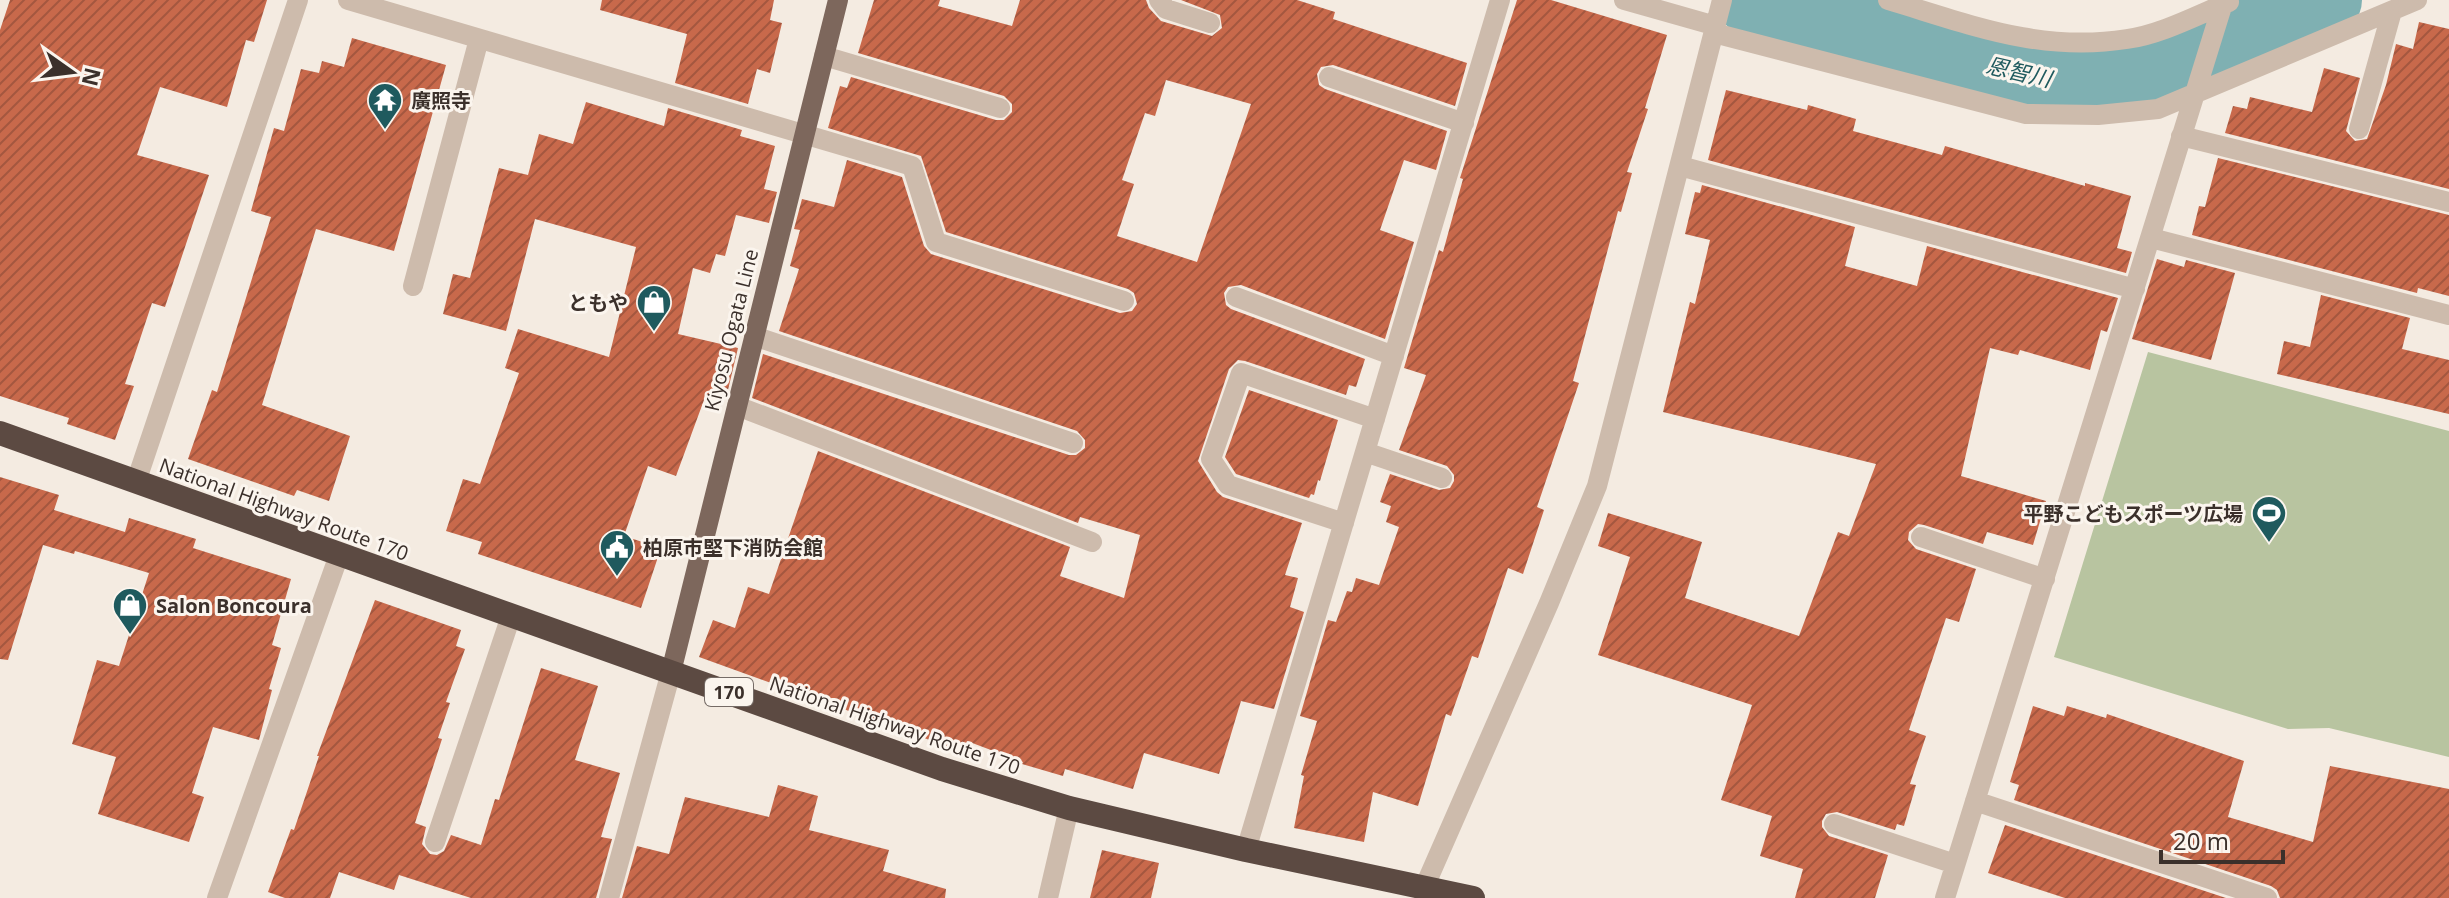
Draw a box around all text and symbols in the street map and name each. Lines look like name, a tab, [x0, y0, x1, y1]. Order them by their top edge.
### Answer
north arrow	[32, 32, 112, 112]
water label: 恩智川	[1983, 49, 2056, 93]
text: N	[76, 65, 109, 89]
temple icon: 廣照寺	[366, 81, 404, 131]
place label: 廣照寺	[411, 87, 471, 114]
street label: Kiyosu Ogata Line	[698, 246, 764, 414]
shop icon: ともや	[635, 283, 673, 333]
place label: ともや	[568, 289, 628, 316]
street label: National Highway Route 170	[156, 451, 412, 567]
sports icon: 平野こどもスポーツ広場	[2250, 494, 2288, 544]
place label: 平野こどもスポーツ広場	[2023, 500, 2243, 527]
public building icon: 柏原市堅下消防会館	[598, 528, 636, 578]
place label: 柏原市堅下消防会館	[643, 534, 823, 561]
shop icon: Salon Boncoura	[111, 586, 149, 636]
place label: Salon Boncoura	[156, 592, 312, 619]
street label: National Highway Route 170	[766, 669, 1024, 781]
road number: 170	[705, 678, 753, 706]
scale bar	[2161, 814, 2283, 864]
text: 20 m	[2173, 824, 2229, 857]

